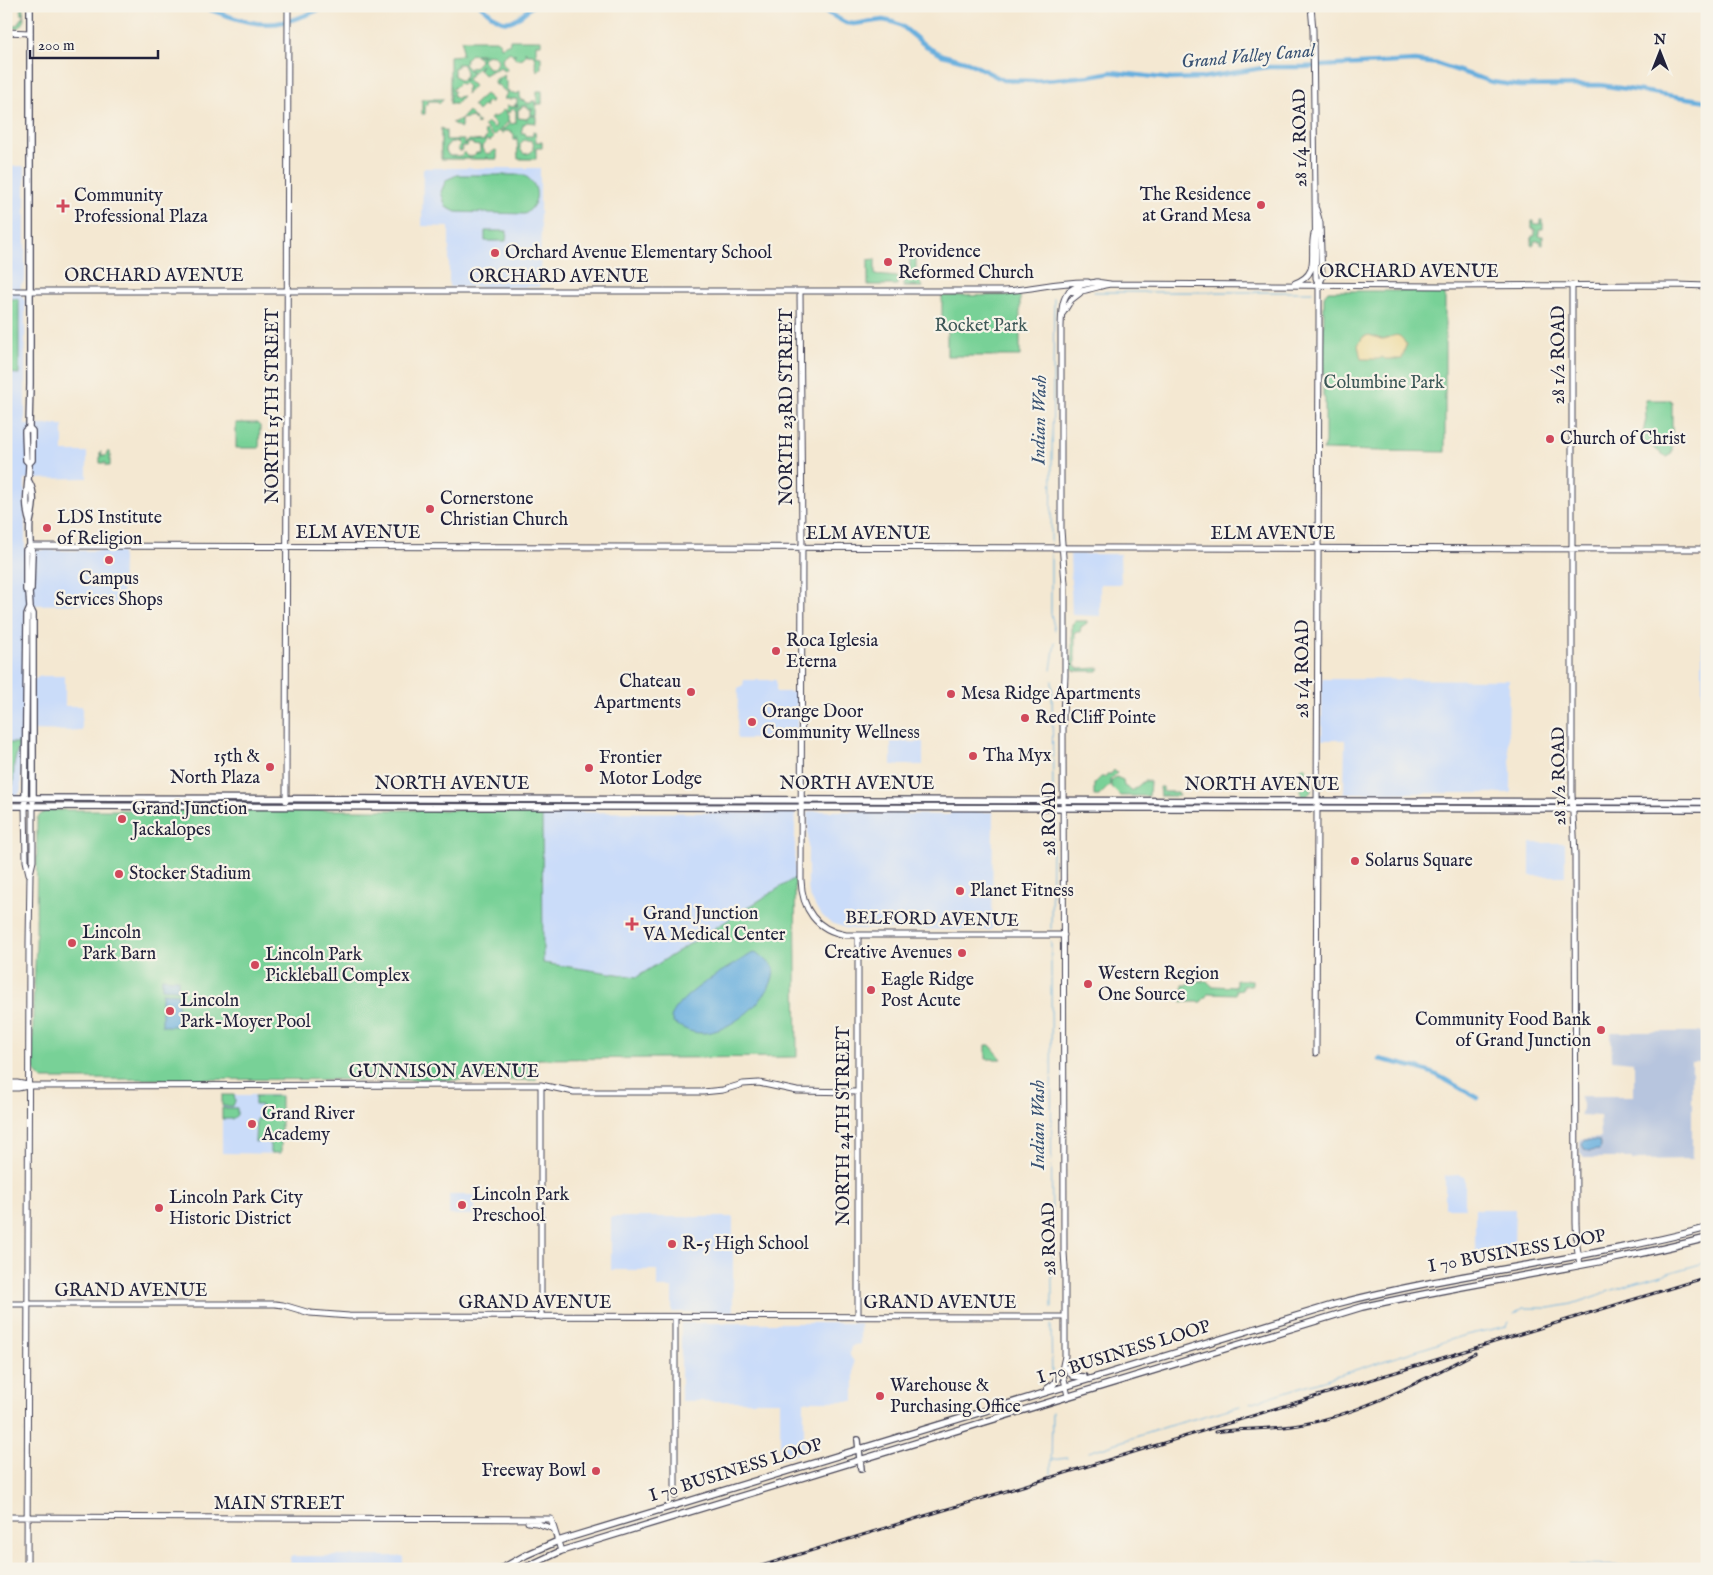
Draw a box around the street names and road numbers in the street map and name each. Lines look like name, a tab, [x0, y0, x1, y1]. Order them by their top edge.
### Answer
street label: 28 1/4 ROAD	[1289, 88, 1313, 188]
street label: ORCHARD AVENUE	[1319, 261, 1499, 284]
street label: ORCHARD AVENUE	[64, 265, 244, 288]
street label: ORCHARD AVENUE	[469, 266, 649, 289]
street label: 28 1/2 ROAD	[1548, 306, 1571, 404]
street label: NORTH 15TH STREET	[262, 308, 285, 504]
street label: NORTH 23RD STREET	[776, 308, 799, 506]
street label: ELM AVENUE	[295, 522, 421, 545]
street label: ELM AVENUE	[805, 523, 931, 546]
street label: ELM AVENUE	[1210, 523, 1336, 546]
street label: 28 1/4 ROAD	[1292, 620, 1315, 718]
street label: 28 1/2 ROAD	[1548, 726, 1572, 826]
street label: NORTH AVENUE	[375, 773, 529, 796]
street label: NORTH AVENUE	[780, 773, 934, 796]
street label: NORTH AVENUE	[1185, 774, 1339, 797]
street label: 28 ROAD	[1039, 782, 1062, 856]
street label: BELFORD AVENUE	[845, 907, 1019, 933]
street label: NORTH 24TH STREET	[833, 1026, 856, 1226]
street label: GUNNISON AVENUE	[349, 1061, 539, 1084]
street label: 28 ROAD	[1038, 1202, 1062, 1276]
street label: I 70 BUSINESS LOOP	[1426, 1225, 1608, 1279]
street label: GRAND AVENUE	[55, 1280, 207, 1303]
street label: GRAND AVENUE	[459, 1292, 611, 1315]
street label: GRAND AVENUE	[864, 1292, 1016, 1315]
street label: I 70 BUSINESS LOOP	[1035, 1316, 1213, 1390]
street label: I 70 BUSINESS LOOP	[647, 1434, 825, 1508]
street label: MAIN STREET	[214, 1493, 344, 1516]

